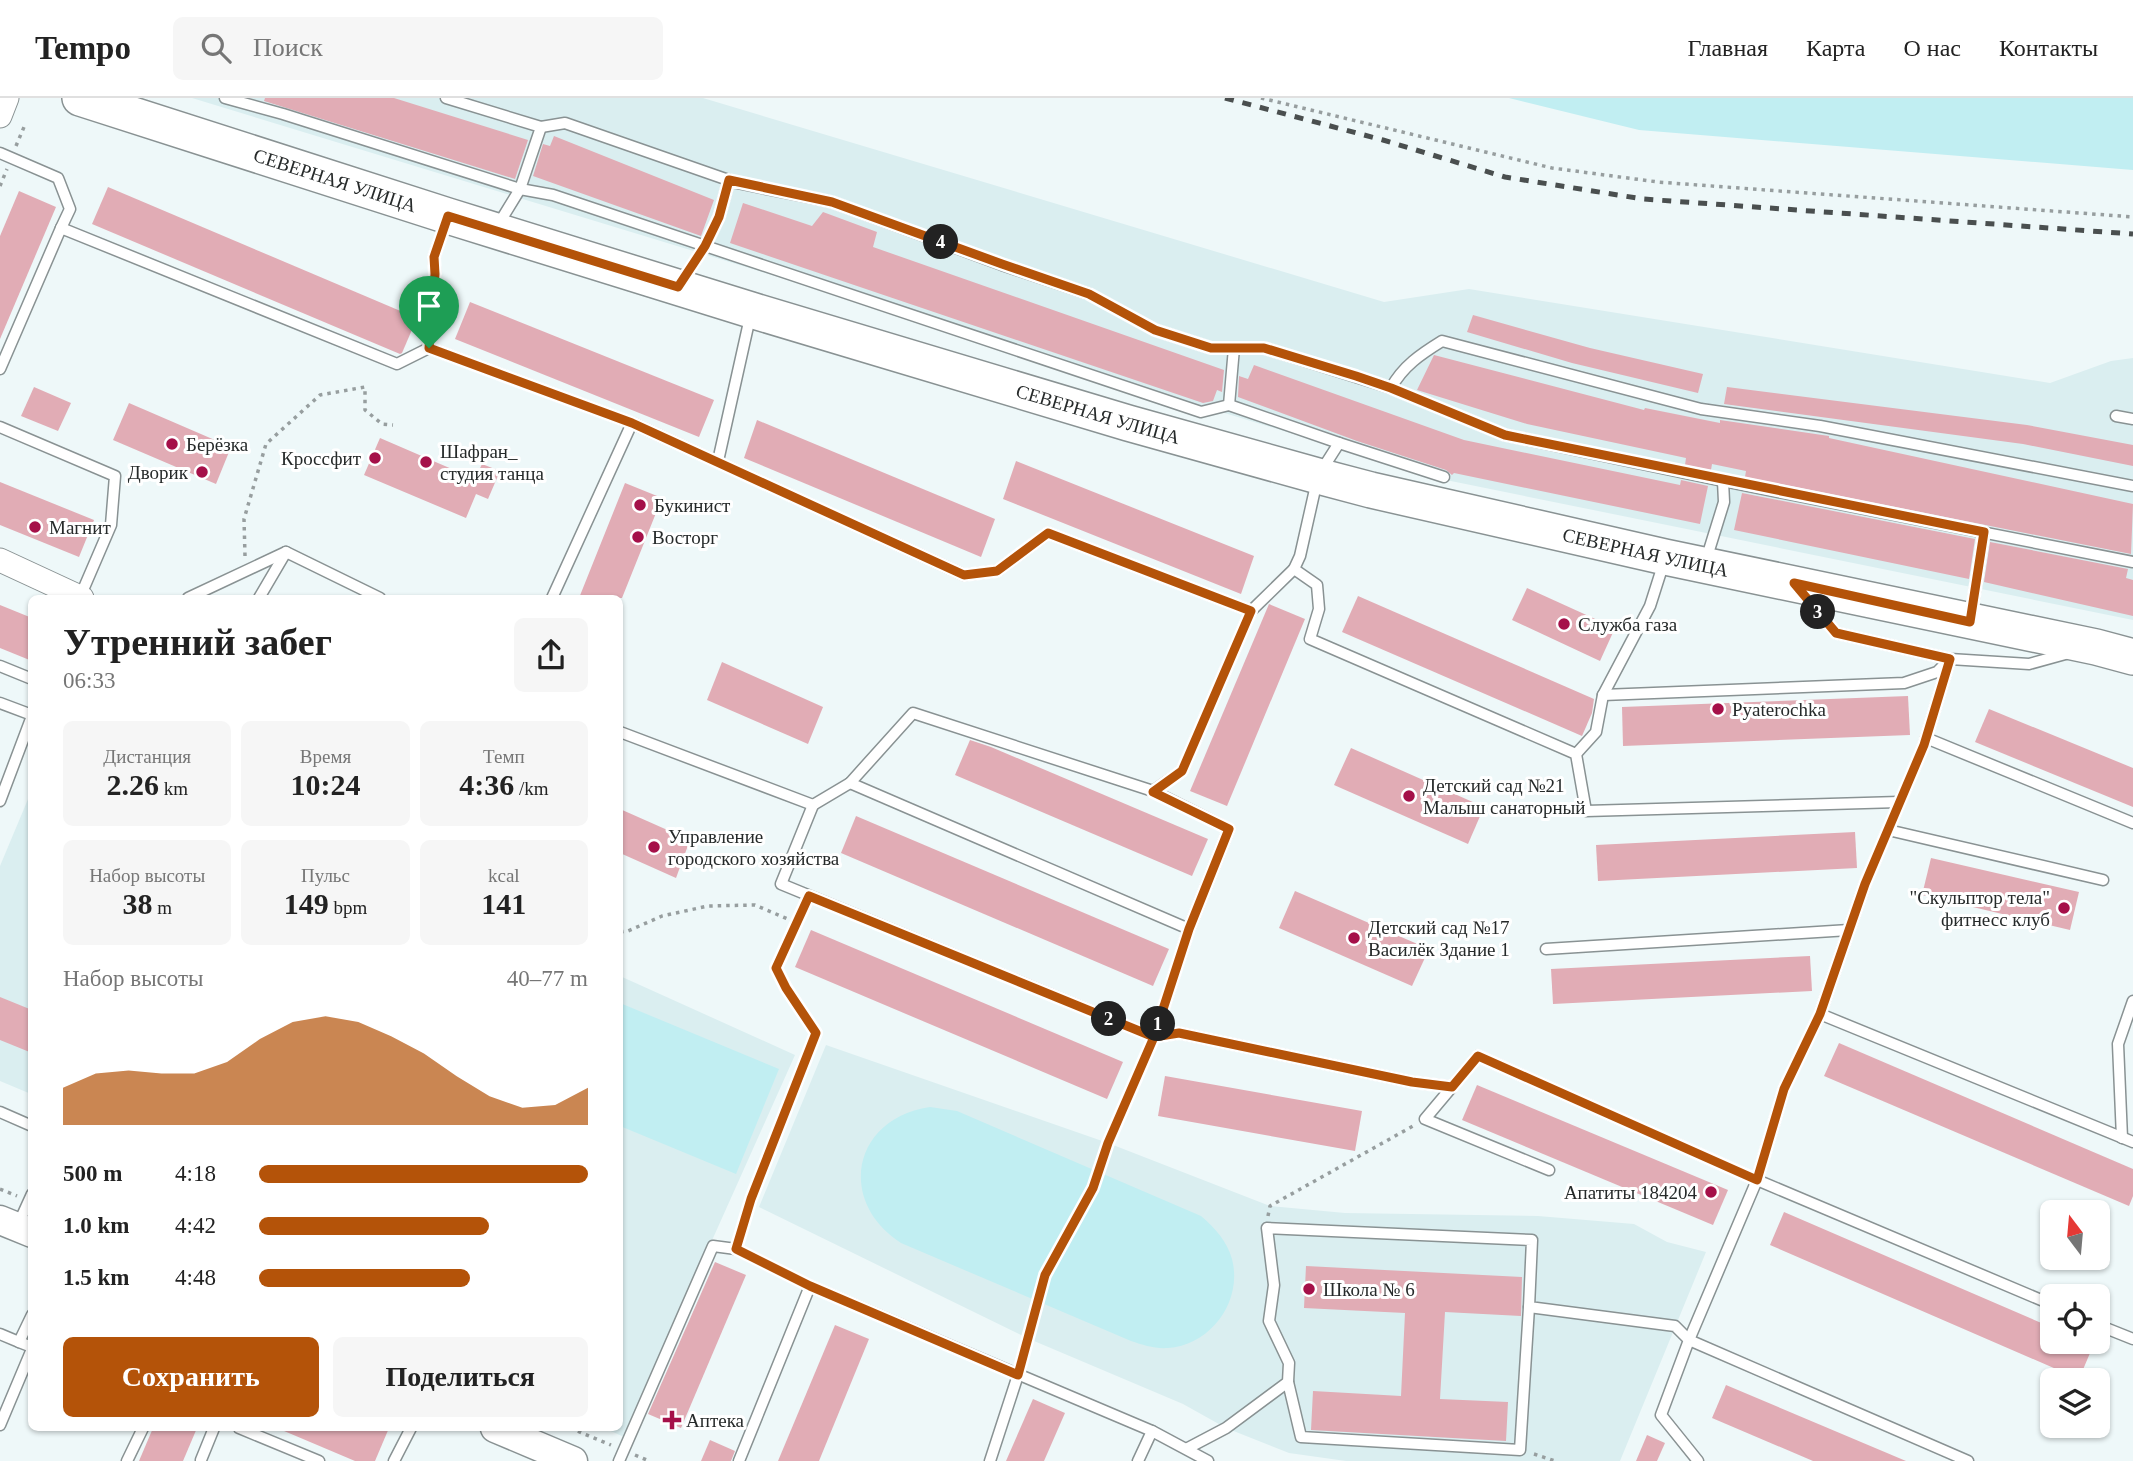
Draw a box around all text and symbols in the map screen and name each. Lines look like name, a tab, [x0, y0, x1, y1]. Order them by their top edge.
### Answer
search box	[173, 17, 663, 80]
icon: search	[197, 29, 235, 67]
text: Tempo	[35, 30, 131, 66]
text: Поиск	[253, 33, 323, 62]
text: Главная	[1687, 35, 1768, 61]
text: Карта	[1806, 35, 1865, 61]
text: О нас	[1903, 35, 1961, 61]
text: Контакты	[1999, 35, 2098, 61]
street label: СЕВЕРНАЯ УЛИЦА	[251, 144, 419, 216]
pin: 4	[923, 225, 958, 260]
text: 4	[936, 231, 945, 252]
pin	[399, 276, 459, 348]
icon: arrive	[410, 287, 448, 325]
street label: СЕВЕРНАЯ УЛИЦА	[1014, 380, 1182, 448]
place label: Берёзка	[186, 434, 249, 455]
marker: Берёзка	[164, 436, 180, 452]
place label: Шафран_ студия танца	[440, 441, 544, 484]
place label: Кроссфит	[281, 448, 362, 469]
marker: Кроссфит	[367, 450, 383, 466]
marker: Шафран_ студия танца	[418, 454, 434, 470]
place label: Дворик	[128, 462, 189, 483]
marker: Дворик	[194, 464, 210, 480]
place label: Букинист	[654, 495, 731, 516]
marker: Букинист	[632, 497, 648, 513]
place label: Магнит	[49, 517, 111, 538]
marker: Магнит	[27, 519, 43, 535]
street label: СЕВЕРНАЯ УЛИЦА	[1561, 524, 1731, 581]
place label: Восторг	[652, 527, 718, 548]
marker: Восторг	[630, 529, 646, 545]
pin: 3	[1800, 594, 1836, 630]
text: 3	[1813, 601, 1822, 622]
place label: Служба газа	[1578, 614, 1678, 635]
marker: Служба газа	[1556, 616, 1572, 632]
button: share	[514, 618, 588, 692]
text: Утренний забег	[63, 621, 332, 663]
text: 06:33	[63, 668, 115, 693]
place label: Pyaterochka	[1732, 699, 1826, 720]
marker: Pyaterochka	[1710, 701, 1726, 717]
text: Дистанция	[103, 746, 191, 767]
text: Время	[300, 746, 351, 767]
text: Темп	[483, 746, 525, 767]
text: 2.26	[106, 768, 159, 801]
text: 10:24	[290, 768, 360, 801]
text: 4:36	[459, 768, 514, 801]
place label: Детский сад №21 Малыш санаторный	[1423, 775, 1585, 818]
text: km	[159, 778, 188, 799]
text: /km	[514, 778, 548, 799]
marker: Детский сад №21 Малыш санаторный	[1401, 788, 1417, 804]
place label: Управление городского хозяйства	[668, 826, 840, 869]
marker: Управление городского хозяйства	[646, 839, 662, 855]
text: Набор высоты	[89, 865, 205, 886]
text: Пульс	[301, 865, 350, 886]
text: kcal	[488, 865, 520, 886]
text: 38	[122, 887, 152, 920]
text: 149	[284, 887, 329, 920]
text: 141	[481, 887, 526, 920]
place label: "Скульптор тела" фитнесс клуб	[1909, 887, 2050, 930]
text: m	[152, 897, 172, 918]
text: bpm	[329, 897, 367, 918]
marker: "Скульптор тела" фитнесс клуб	[2056, 900, 2072, 916]
place label: Детский сад №17 Василёк Здание 1	[1368, 917, 1510, 960]
marker: Детский сад №17 Василёк Здание 1	[1346, 930, 1362, 946]
text: Набор высоты	[63, 966, 204, 991]
text: 40–77 m	[507, 966, 588, 991]
pin: 2	[1092, 1002, 1126, 1037]
pin: 1	[1140, 1006, 1176, 1042]
text: 2	[1104, 1008, 1113, 1029]
text: 1	[1153, 1013, 1162, 1034]
text: 500 m	[63, 1161, 122, 1186]
text: 4:18	[175, 1161, 216, 1186]
place label: Апатиты 184204	[1564, 1182, 1697, 1203]
marker: Апатиты 184204	[1703, 1184, 1719, 1200]
north arrow	[2040, 1200, 2110, 1270]
map controls	[2040, 1200, 2110, 1438]
text: 1.0 km	[63, 1213, 129, 1238]
text: 4:42	[175, 1213, 216, 1238]
text: 1.5 km	[63, 1265, 129, 1290]
text: 4:48	[175, 1265, 216, 1290]
place label: Школа № 6	[1323, 1279, 1415, 1300]
marker: Школа № 6	[1301, 1281, 1317, 1297]
button: locate	[2040, 1284, 2110, 1354]
button: Сохранить	[63, 1337, 319, 1417]
button: Поделиться	[333, 1337, 588, 1417]
button: layers	[2040, 1368, 2110, 1438]
place label: Аптека	[686, 1410, 745, 1431]
marker: Аптека	[664, 1412, 680, 1428]

